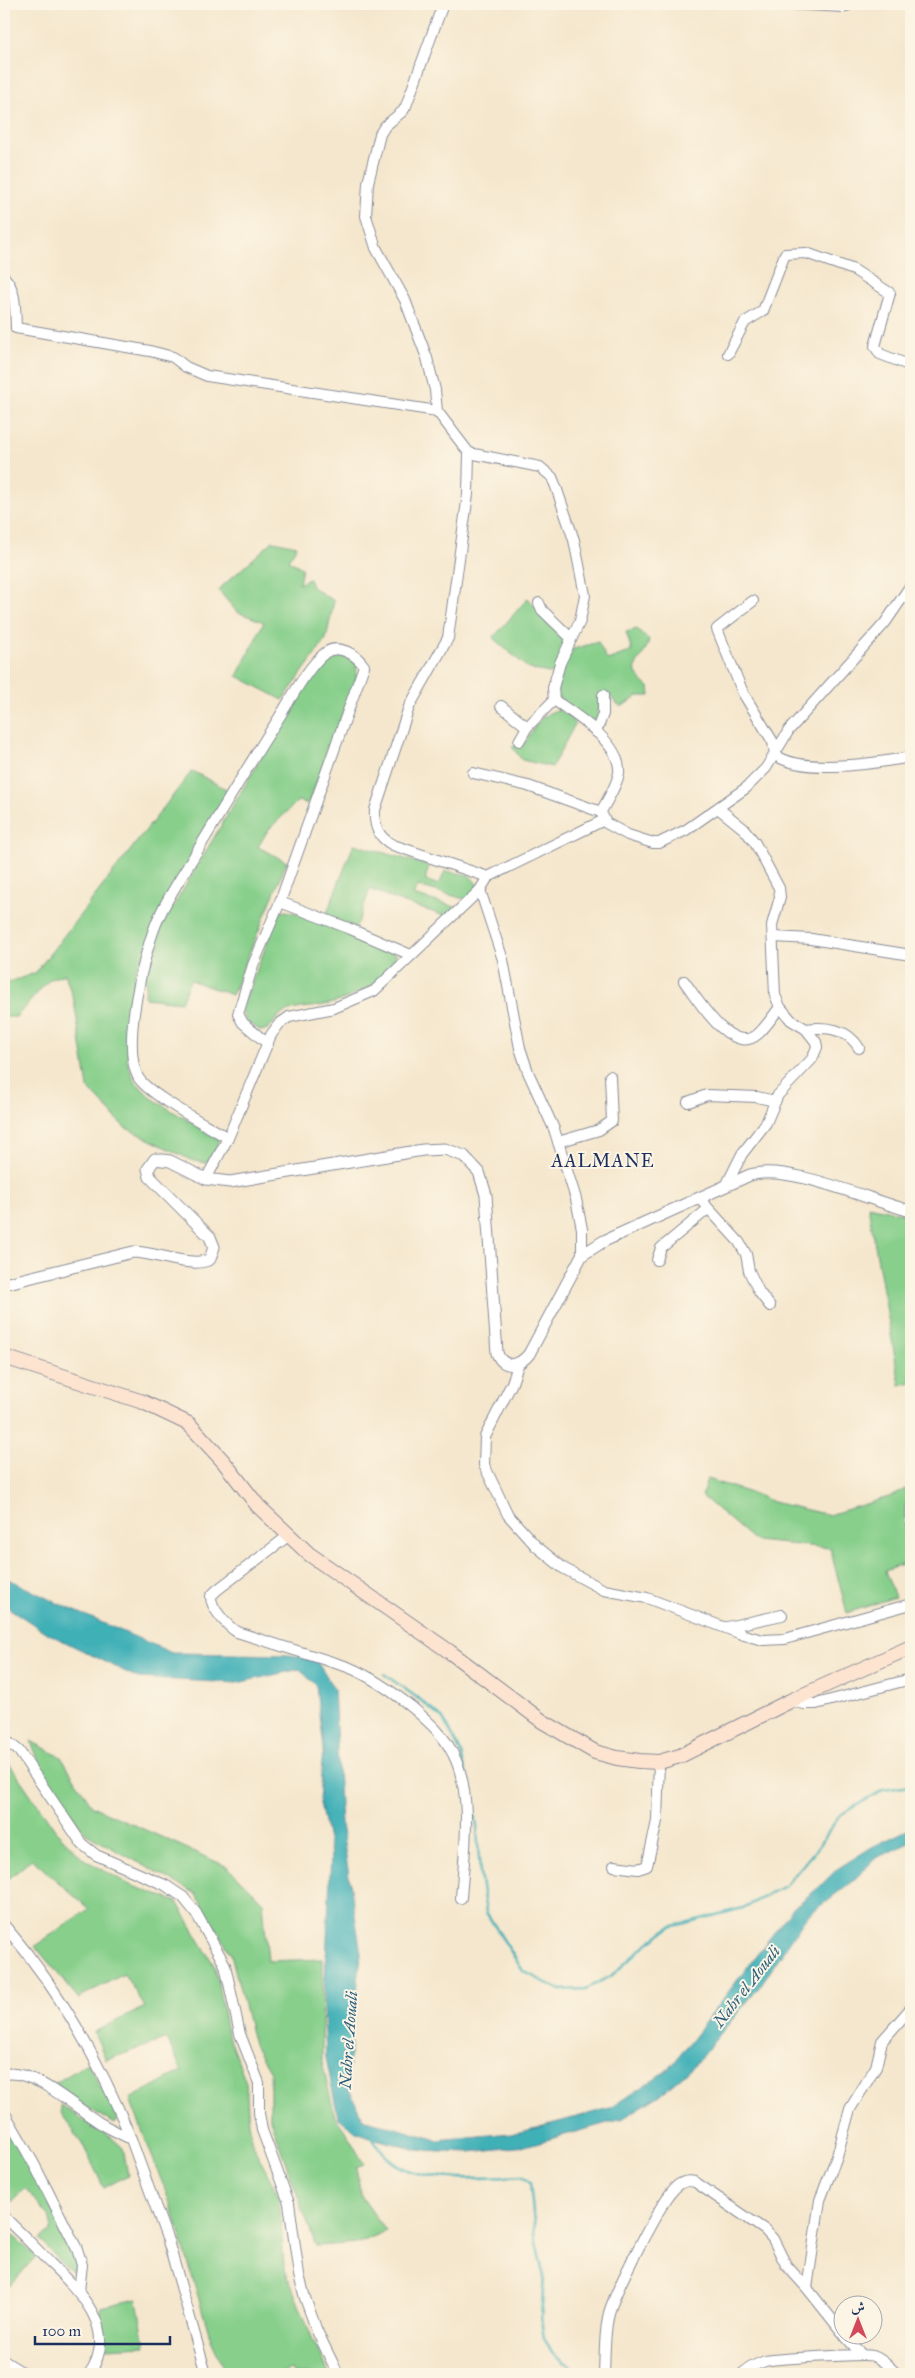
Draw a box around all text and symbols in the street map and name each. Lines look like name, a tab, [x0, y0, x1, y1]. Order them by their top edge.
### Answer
district label: AALMANE	[550, 1150, 655, 1172]
water label: Nahr el Aouali	[708, 1942, 784, 2031]
water label: Nahr el Aouali	[336, 1990, 361, 2090]
north arrow	[832, 2296, 882, 2346]
text: ش	[851, 2299, 865, 2316]
scale bar	[35, 2313, 170, 2345]
text: 100 m	[42, 2322, 82, 2340]

